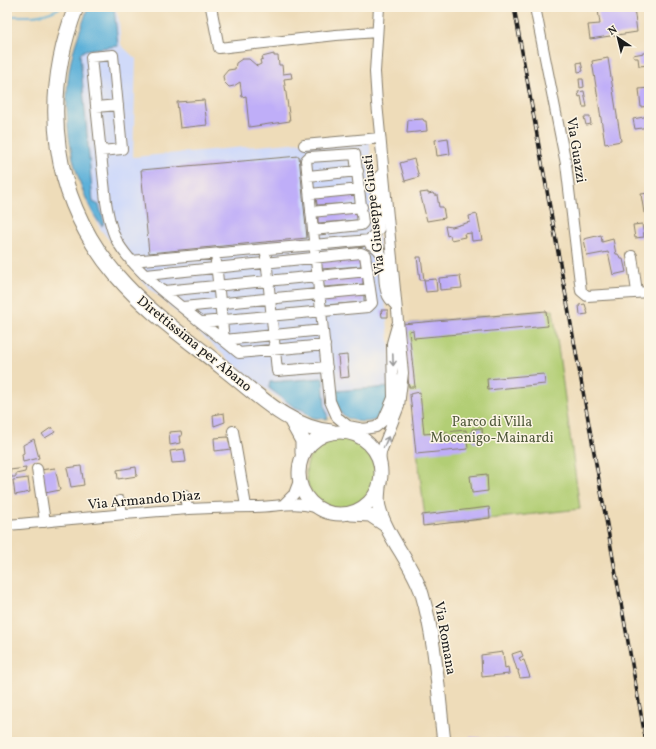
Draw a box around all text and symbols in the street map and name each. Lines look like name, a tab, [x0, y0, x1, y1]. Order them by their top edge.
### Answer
north arrow	[598, 18, 638, 58]
text: N	[606, 23, 621, 39]
street label: Via Guazzi	[561, 116, 590, 184]
street label: Via Giuseppe Giusti	[359, 154, 390, 276]
street label: Direttissima per Abano	[133, 292, 256, 396]
one-way arrow	[389, 353, 397, 366]
park label: Parco di Villa Mocenigo-Mainardi	[430, 413, 554, 448]
one-way arrow	[383, 436, 390, 448]
street label: Via Armando Diaz	[87, 486, 201, 515]
street label: Via Romana	[429, 600, 460, 677]

